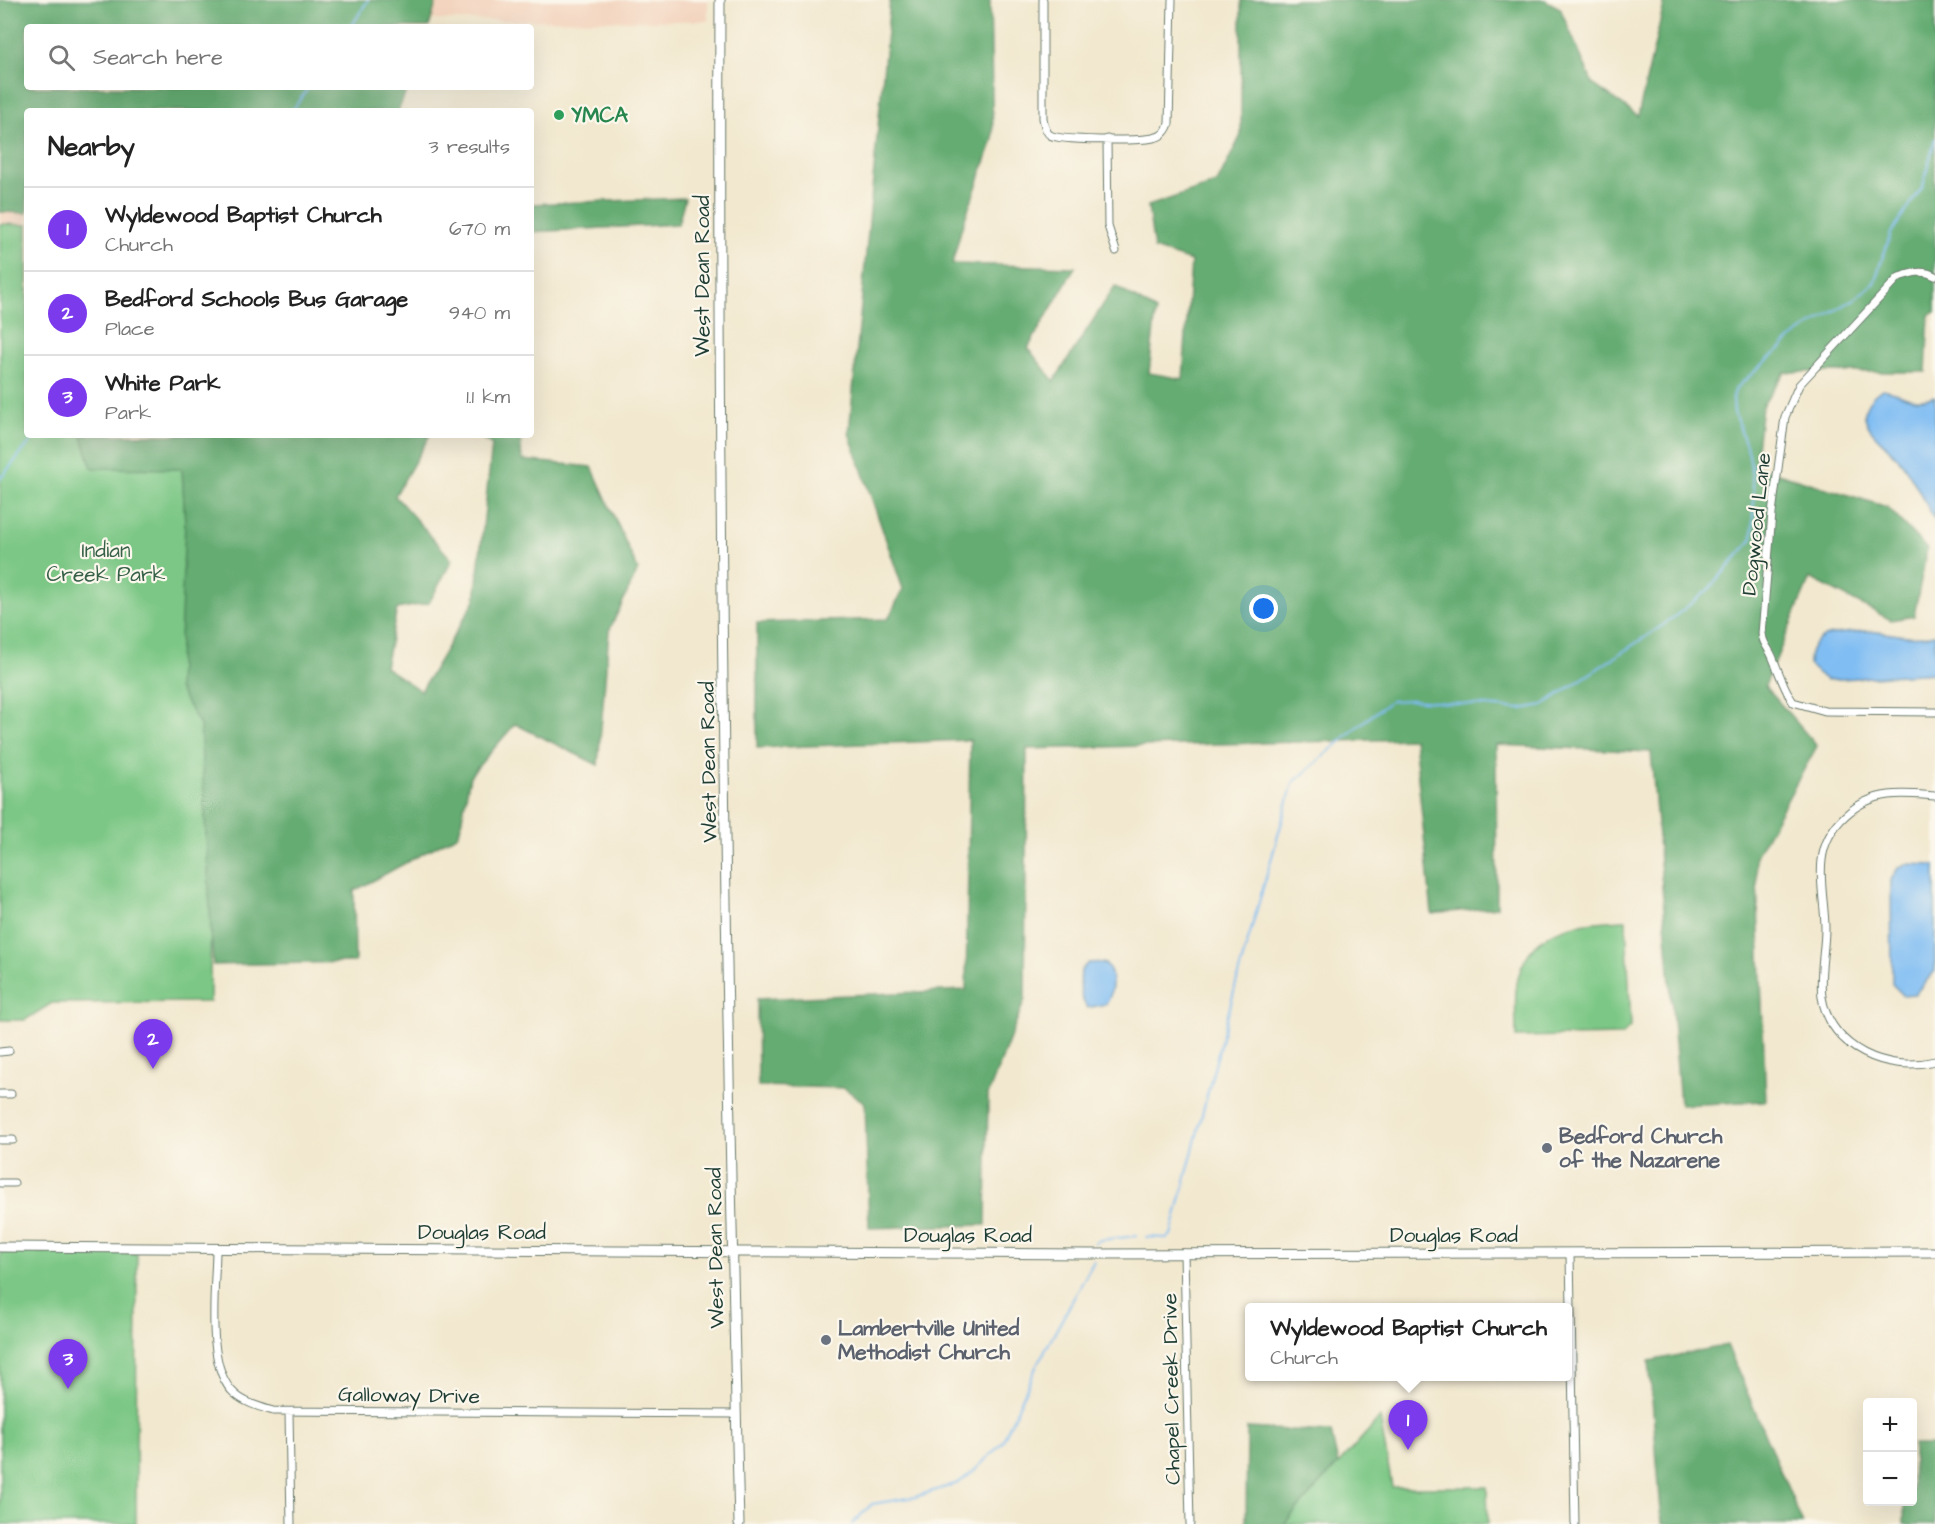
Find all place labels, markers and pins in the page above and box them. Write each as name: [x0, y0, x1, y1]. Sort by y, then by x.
place label: YMCA: [571, 101, 628, 130]
marker: YMCA: [552, 108, 566, 122]
pin: 2: [134, 1020, 172, 1069]
place label: Bedford Church of the Nazarene: [1559, 1122, 1723, 1175]
marker: Bedford Church of the Nazarene: [1540, 1141, 1554, 1155]
place label: Lambertville United Methodist Church: [838, 1314, 1020, 1367]
marker: Lambertville United Methodist Church: [819, 1333, 833, 1347]
pin: 3: [48, 1340, 88, 1389]
pin: 1: [1388, 1400, 1428, 1450]

